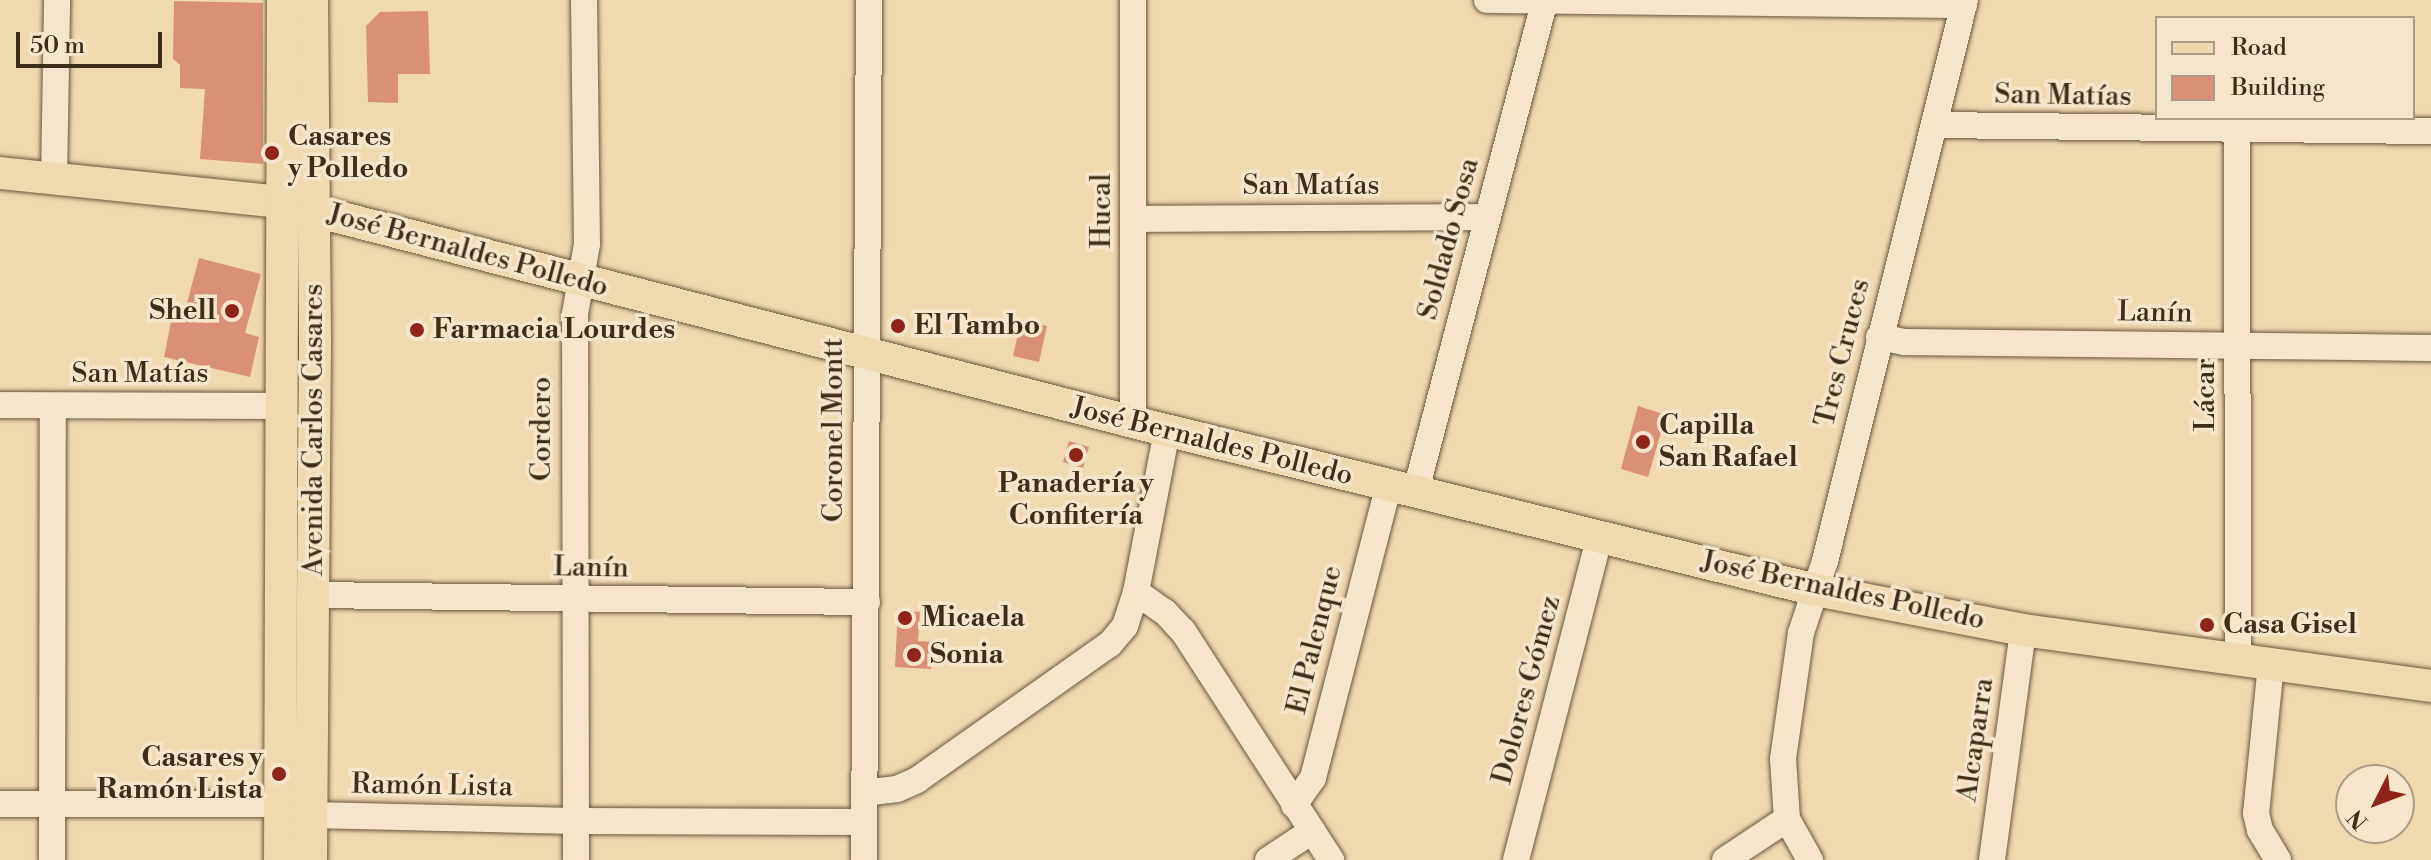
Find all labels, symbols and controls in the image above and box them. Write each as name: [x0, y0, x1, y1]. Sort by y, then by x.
scale bar: [20, 16, 166, 66]
legend: [2155, 16, 2415, 120]
text: 50 m: [30, 31, 85, 61]
text: Road: [2231, 33, 2287, 63]
text: Building: [2231, 73, 2325, 103]
street label: San Matías: [1994, 78, 2132, 114]
place label: Casares y Polledo: [288, 120, 409, 186]
marker: Casares y Polledo: [263, 144, 281, 162]
street label: Soldado Sosa: [1411, 155, 1487, 323]
street label: San Matías: [1242, 169, 1380, 203]
street label: Hucal: [1085, 174, 1119, 248]
street label: José Bernaldes Polledo: [324, 197, 612, 305]
street label: Tres Cruces: [1808, 276, 1878, 430]
street label: Avenida Carlos Casares: [297, 284, 331, 576]
place label: Shell: [149, 294, 216, 328]
street label: Lanín: [2117, 296, 2193, 330]
marker: Shell: [223, 302, 241, 320]
place label: El Tambo: [914, 309, 1040, 343]
place label: Farmacia Lourdes: [433, 313, 675, 347]
marker: El Tambo: [889, 317, 907, 335]
marker: Farmacia Lourdes: [408, 321, 426, 339]
street label: Coronel Montt: [817, 338, 851, 522]
street label: San Matías: [71, 357, 209, 391]
street label: Lácar: [2189, 358, 2223, 432]
street label: Cordero: [525, 377, 559, 481]
street label: José Bernaldes Polledo: [1068, 391, 1356, 493]
place label: Capilla San Rafael: [1659, 409, 1798, 475]
marker: Capilla San Rafael: [1634, 433, 1652, 451]
marker: Panadería y Confitería: [1067, 446, 1085, 464]
place label: Panadería y Confitería: [998, 467, 1154, 533]
street label: José Bernaldes Polledo: [1698, 545, 1988, 637]
street label: Lanín: [553, 551, 629, 585]
street label: El Palenque: [1280, 562, 1350, 718]
street label: Dolores Gómez: [1486, 592, 1568, 788]
place label: Micaela: [921, 601, 1025, 635]
place label: Casa Gisel: [2223, 608, 2357, 642]
marker: Micaela: [896, 609, 914, 627]
marker: Casa Gisel: [2198, 616, 2216, 634]
place label: Sonia: [930, 638, 1004, 672]
marker: Sonia: [905, 646, 923, 664]
street label: Alcaparra: [1951, 676, 2001, 804]
place label: Casares y Ramón Lista: [97, 741, 263, 807]
north arrow: [2335, 764, 2415, 844]
marker: Casares y Ramón Lista: [270, 765, 288, 783]
street label: Ramón Lista: [351, 768, 513, 804]
text: N: [2342, 804, 2374, 835]

